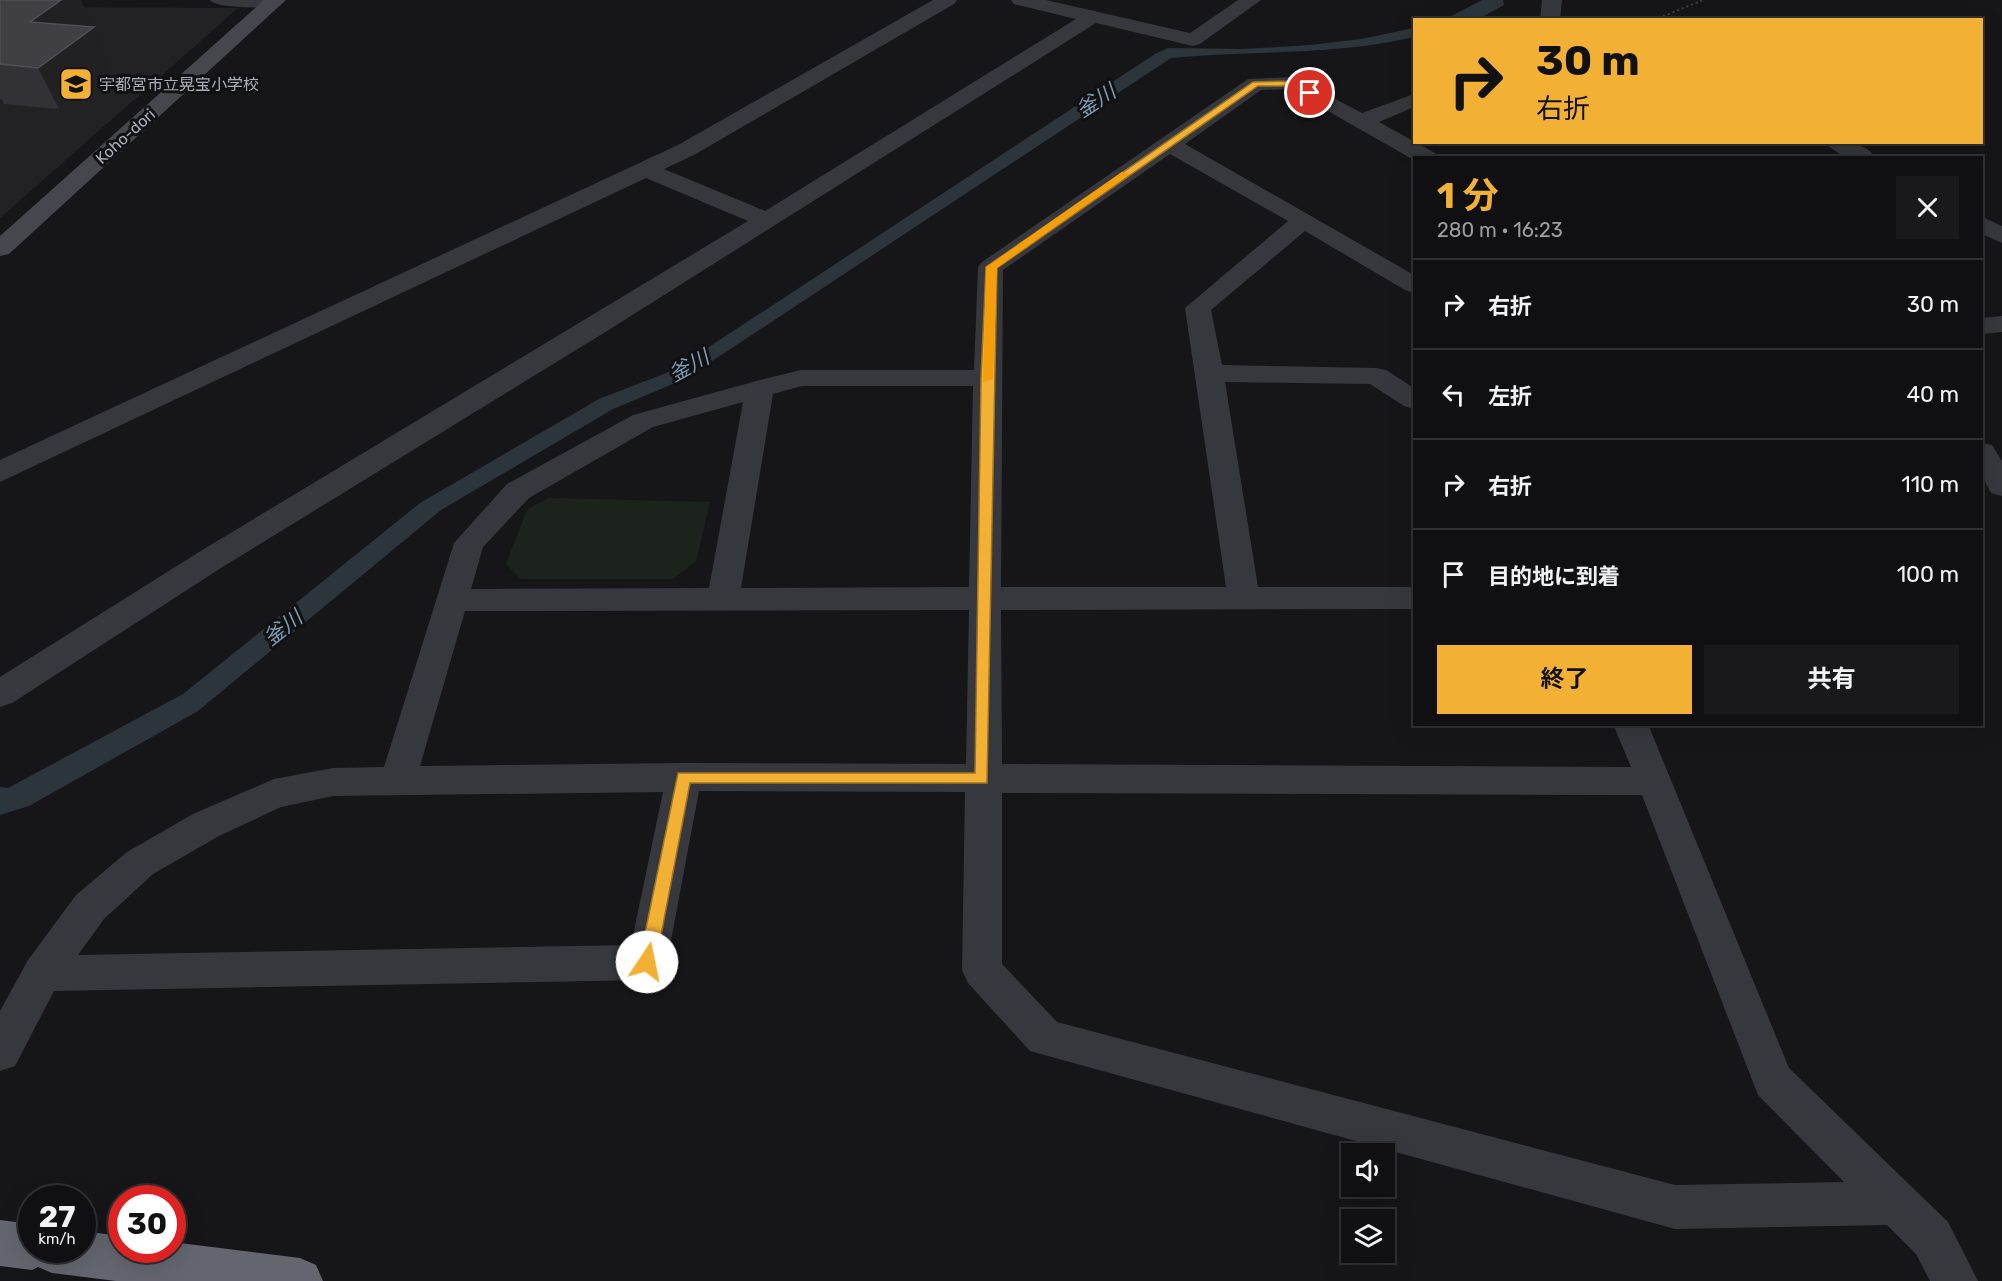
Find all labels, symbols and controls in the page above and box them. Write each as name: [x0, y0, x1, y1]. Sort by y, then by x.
text: 30 m: [1536, 36, 1640, 86]
icon: right: [1437, 42, 1515, 120]
school or university icon: 宇都宮市立晃宝小学校: [58, 66, 94, 102]
pin: [1284, 67, 1335, 118]
place label: 宇都宮市立晃宝小学校: [99, 75, 259, 94]
icon: arrive: [1293, 76, 1326, 109]
water label: 釜川: [1071, 78, 1122, 123]
text: 右折: [1536, 93, 1590, 125]
street label: Koho-dori: [92, 105, 159, 168]
text: 1 分: [1437, 174, 1499, 217]
button: close: [1896, 176, 1959, 239]
text: 280 m · 16:23: [1437, 218, 1563, 242]
icon: right: [1437, 288, 1470, 321]
text: 30 m: [1907, 291, 1959, 318]
text: 右折: [1488, 293, 1532, 320]
water label: 釜川: [664, 343, 715, 387]
icon: left: [1437, 378, 1470, 411]
text: 40 m: [1906, 381, 1959, 408]
text: 左折: [1488, 383, 1532, 410]
icon: right: [1437, 468, 1470, 501]
text: 110 m: [1901, 471, 1959, 498]
text: 右折: [1488, 473, 1532, 500]
icon: arrive: [1437, 558, 1470, 591]
text: 100 m: [1897, 561, 1959, 588]
text: 目的地に到着: [1488, 563, 1620, 590]
water label: 釜川: [258, 604, 309, 650]
button: 終了: [1437, 645, 1692, 714]
button: 共有: [1704, 645, 1959, 714]
position arrow: [615, 930, 679, 994]
map controls: [1341, 1143, 1395, 1263]
button: sound: [1341, 1143, 1395, 1197]
speed limit sign: 30: [108, 1185, 186, 1263]
text: 27: [39, 1199, 75, 1235]
button: layers: [1341, 1209, 1395, 1263]
text: km/h: [38, 1230, 76, 1248]

